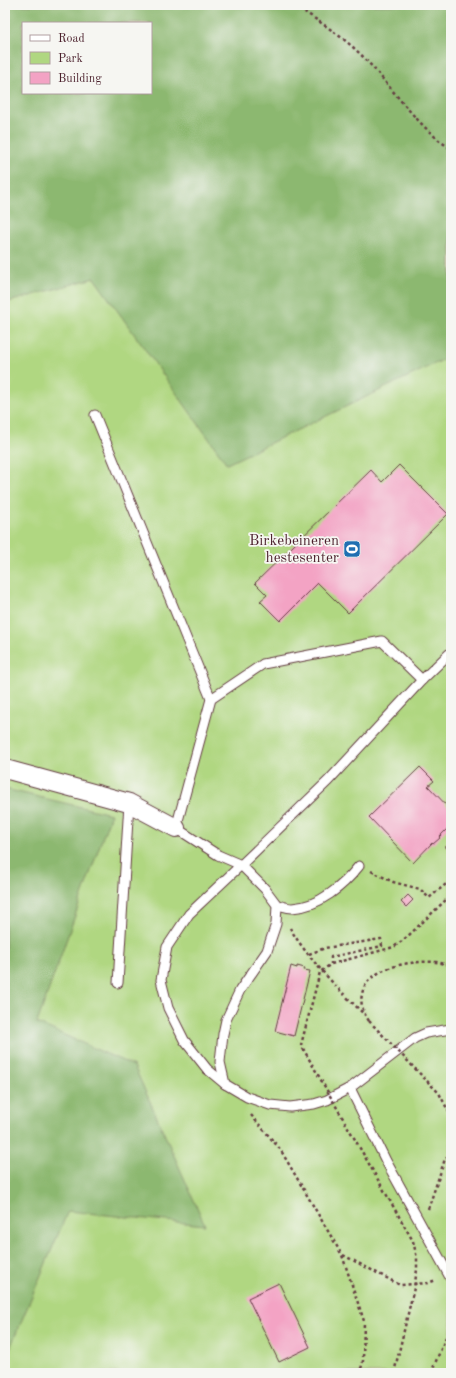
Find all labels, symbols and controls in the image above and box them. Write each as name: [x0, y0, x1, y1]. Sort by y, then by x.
legend: [22, 22, 152, 94]
text: Road: [58, 33, 85, 45]
text: Park: [58, 53, 83, 65]
text: Building: [58, 73, 102, 85]
place label: Birkebeineren hestesenter: [249, 534, 339, 566]
sports icon: Birkebeineren hestesenter: [342, 539, 362, 559]

